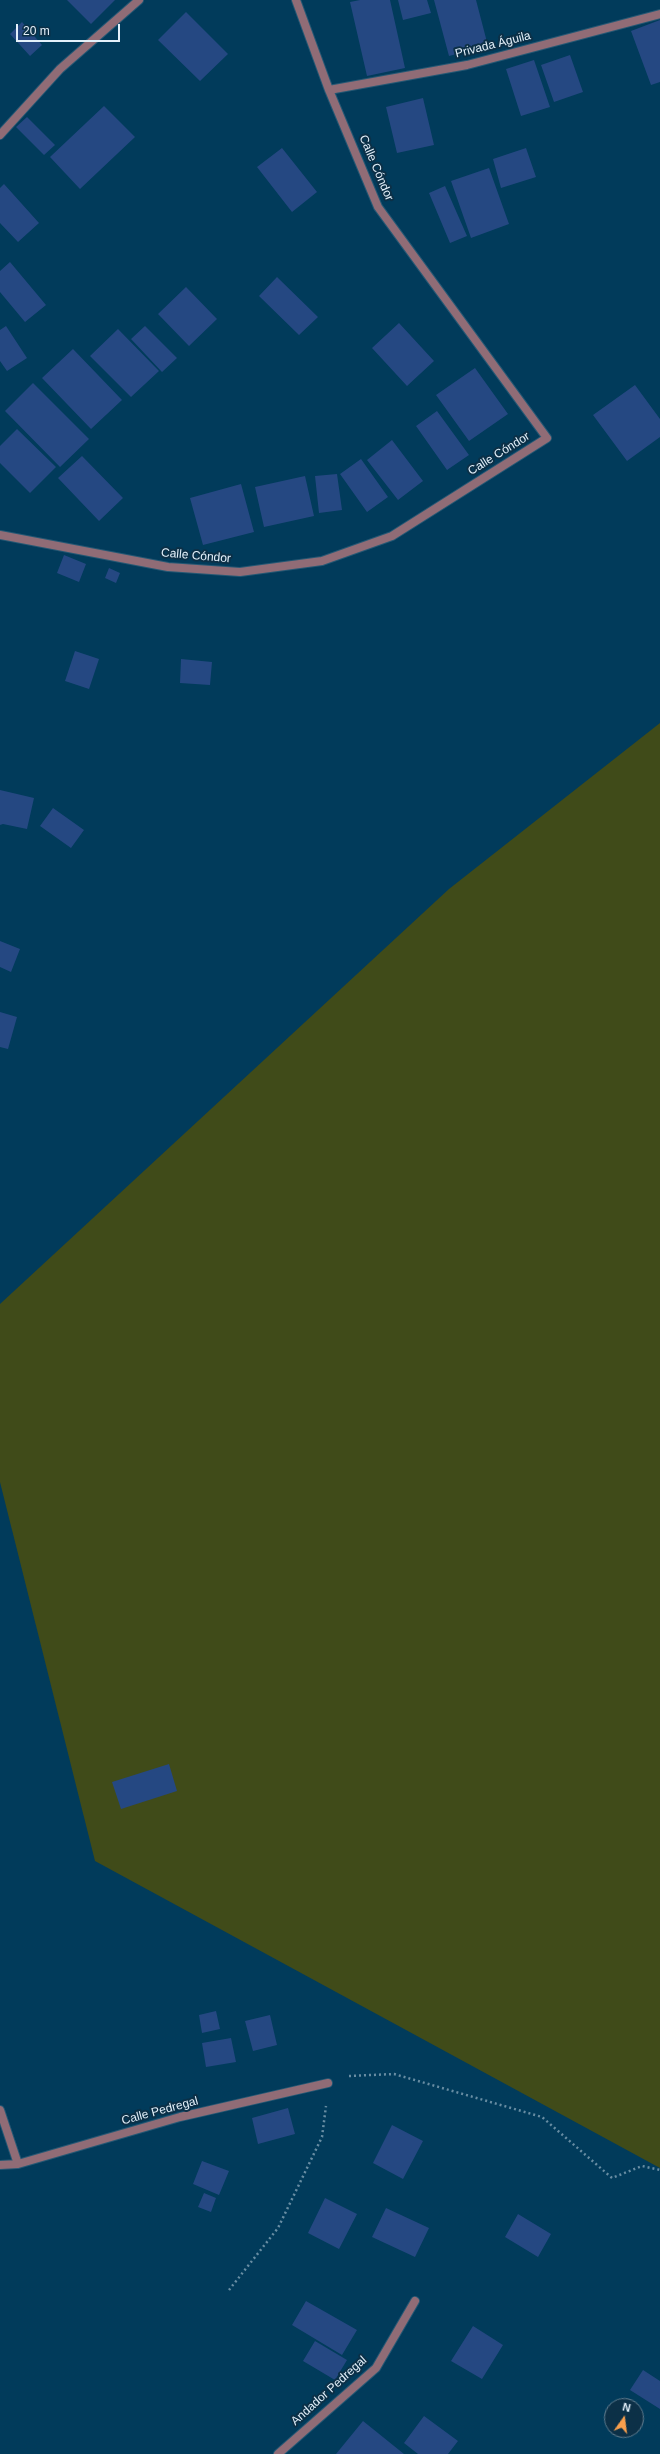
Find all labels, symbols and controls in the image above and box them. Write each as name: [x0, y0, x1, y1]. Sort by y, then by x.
scale bar: [18, 16, 122, 42]
text: 20 m: [23, 24, 50, 38]
street label: Privada Águila: [454, 29, 532, 61]
street label: Calle Cóndor: [356, 133, 396, 203]
street label: Calle Cóndor: [465, 429, 533, 479]
street label: Calle Cóndor: [160, 546, 232, 566]
street label: Calle Pedregal: [120, 2094, 200, 2128]
street label: Andador Pedregal: [288, 2353, 370, 2429]
north arrow: [604, 2398, 644, 2438]
text: N: [621, 2401, 632, 2414]

